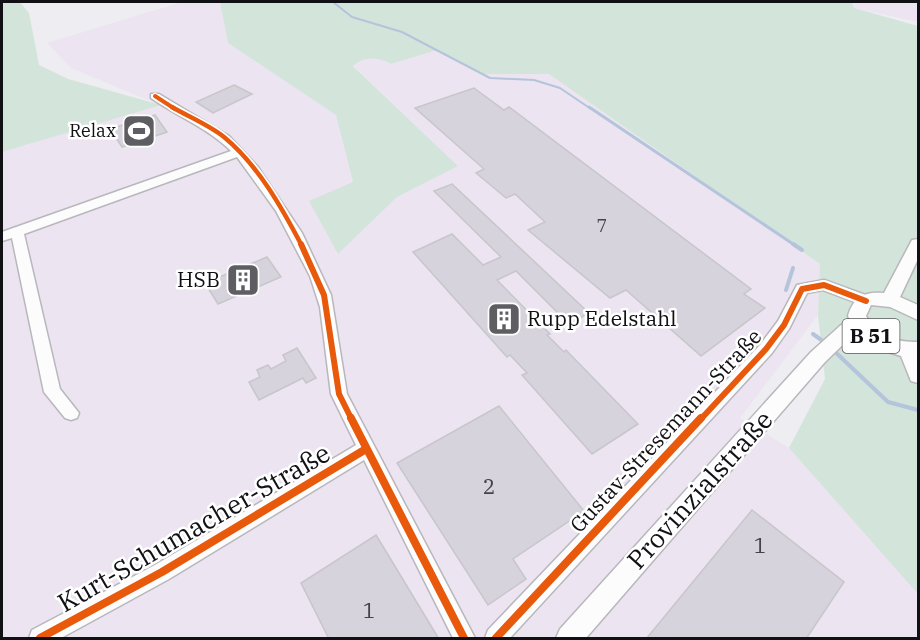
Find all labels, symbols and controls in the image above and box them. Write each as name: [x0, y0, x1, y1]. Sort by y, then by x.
sports icon: Relax: [121, 113, 157, 149]
place label: Relax: [69, 119, 116, 142]
house number: 7: [597, 214, 607, 237]
building icon: HSB: [225, 262, 261, 298]
place label: HSB: [177, 265, 220, 293]
building icon: Rupp Edelstahl: [486, 301, 522, 337]
place label: Rupp Edelstahl: [527, 304, 677, 332]
road number: B 51: [842, 319, 900, 353]
street label: Gustav-Stresemann-Straße: [563, 322, 767, 538]
street label: Provinzialstraße: [619, 403, 779, 576]
street label: Kurt-Schumacher-Straße: [51, 435, 336, 619]
house number: 2: [483, 472, 495, 500]
house number: 1: [754, 531, 766, 559]
house number: 1: [363, 596, 375, 624]

